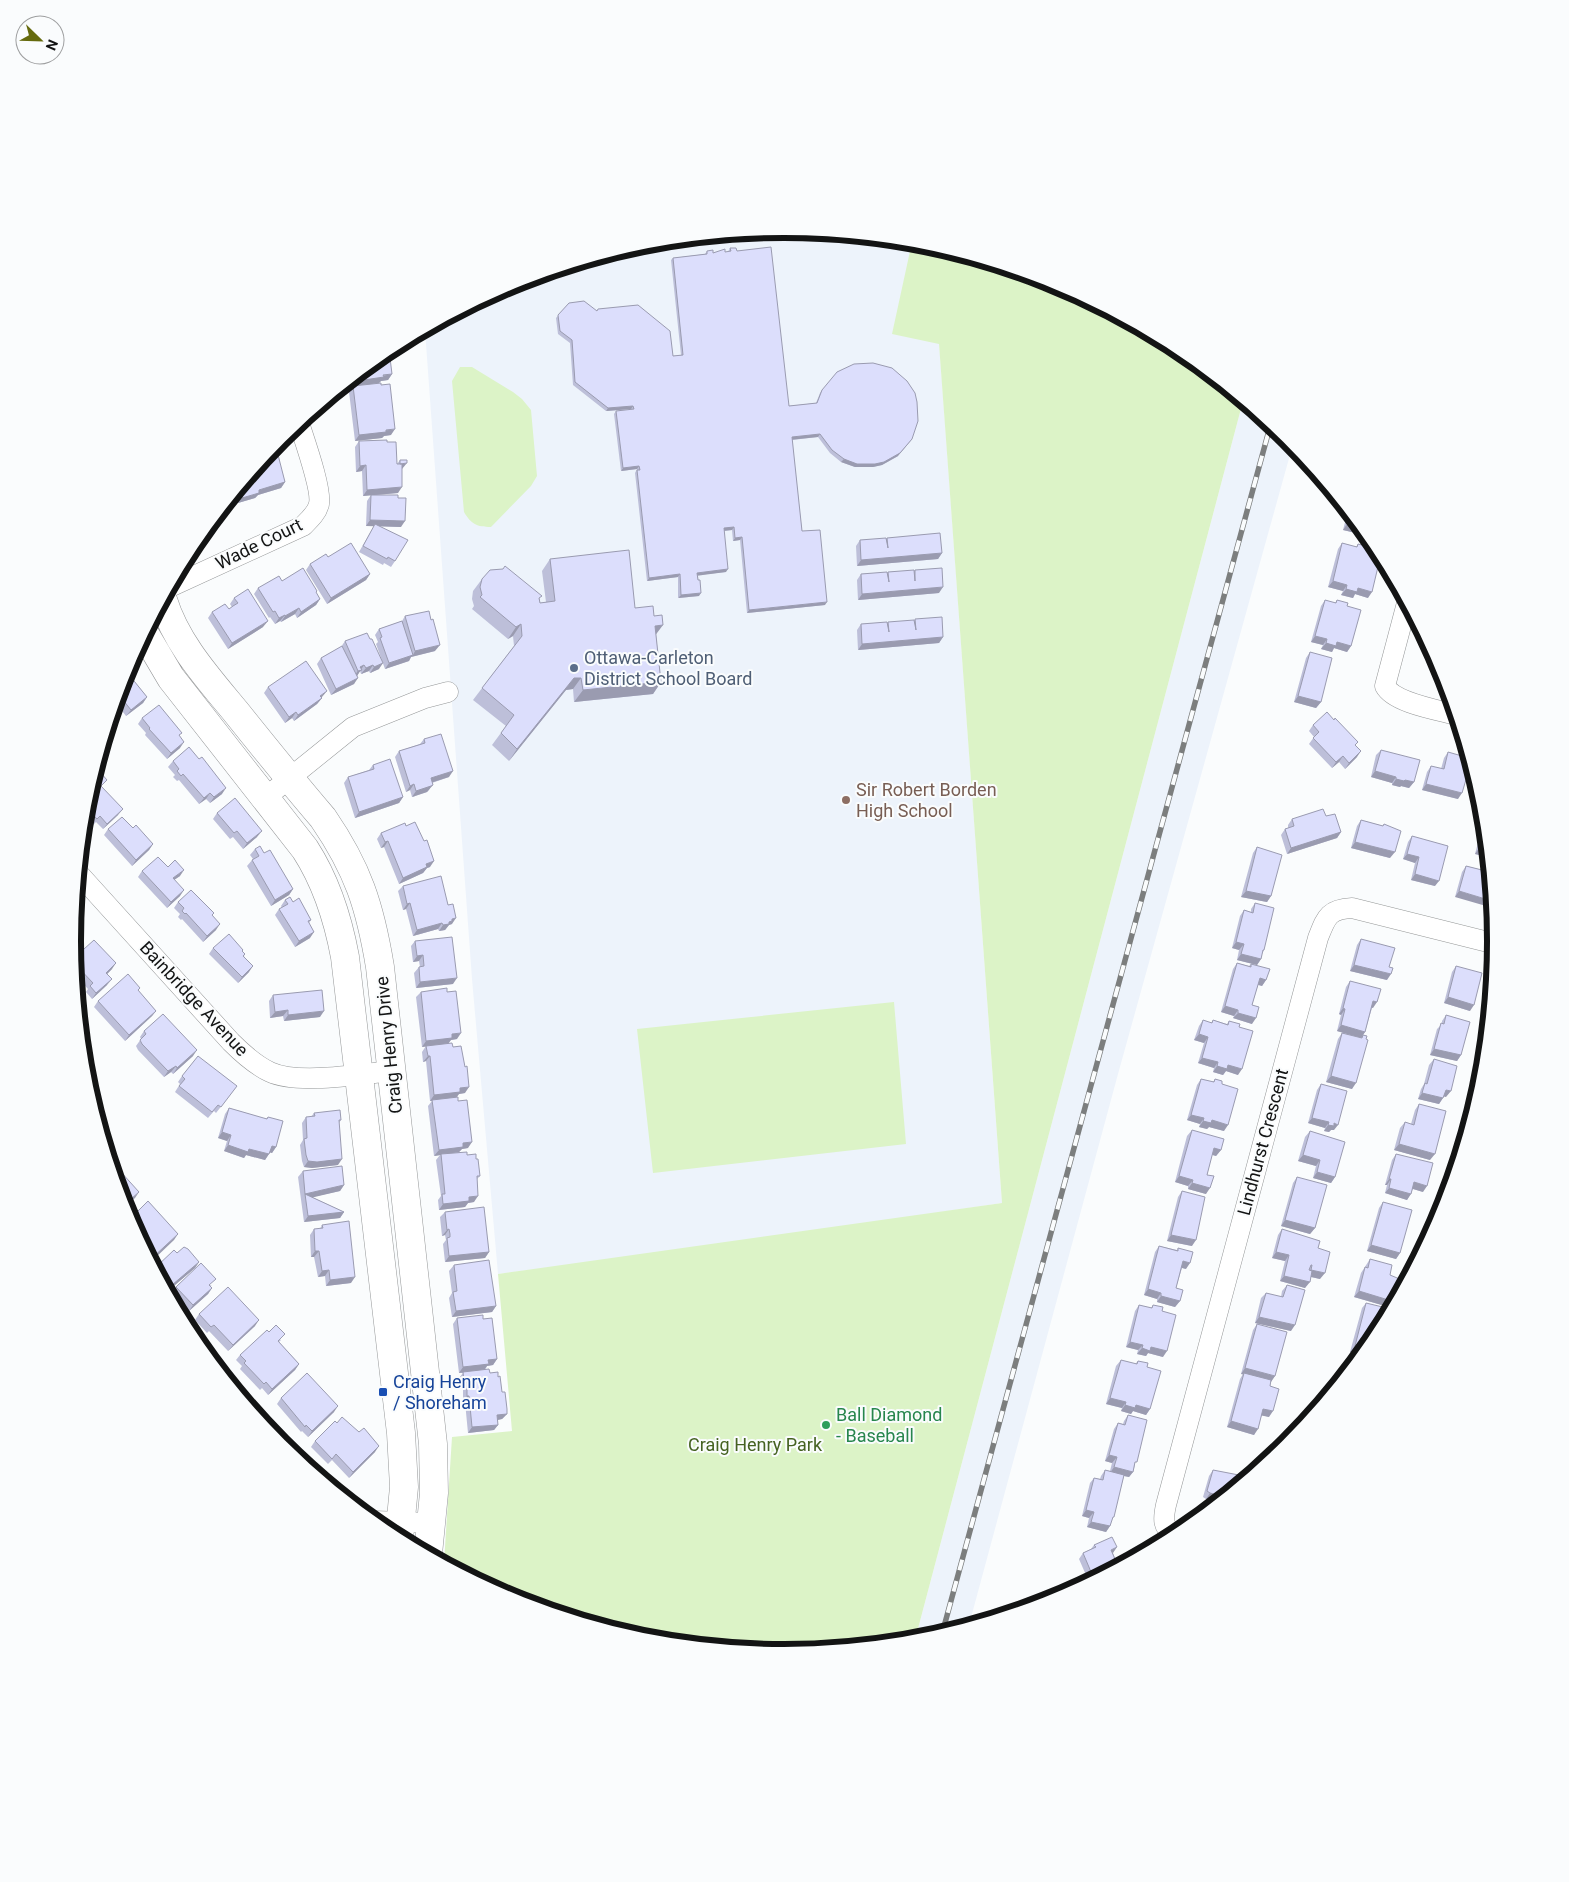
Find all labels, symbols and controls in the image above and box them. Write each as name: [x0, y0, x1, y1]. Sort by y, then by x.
north arrow: [15, 15, 65, 65]
text: N: [43, 37, 61, 53]
street label: Wade Court: [212, 513, 306, 574]
place label: Ottawa-Carleton District School Board: [584, 647, 752, 689]
marker: Ottawa-Carleton District School Board: [568, 662, 580, 674]
place label: Sir Robert Borden High School: [856, 779, 997, 821]
marker: Sir Robert Borden High School: [840, 794, 852, 806]
street label: Bainbridge Avenue: [136, 937, 253, 1060]
street label: Craig Henry Drive: [371, 975, 406, 1115]
street label: Lindhurst Crescent: [1233, 1066, 1292, 1218]
place label: Craig Henry / Shoreham: [393, 1371, 487, 1413]
marker: Craig Henry / Shoreham: [377, 1386, 389, 1398]
place label: Ball Diamond - Baseball: [836, 1404, 942, 1446]
marker: Ball Diamond - Baseball: [820, 1419, 832, 1431]
park label: Craig Henry Park: [688, 1434, 823, 1455]

